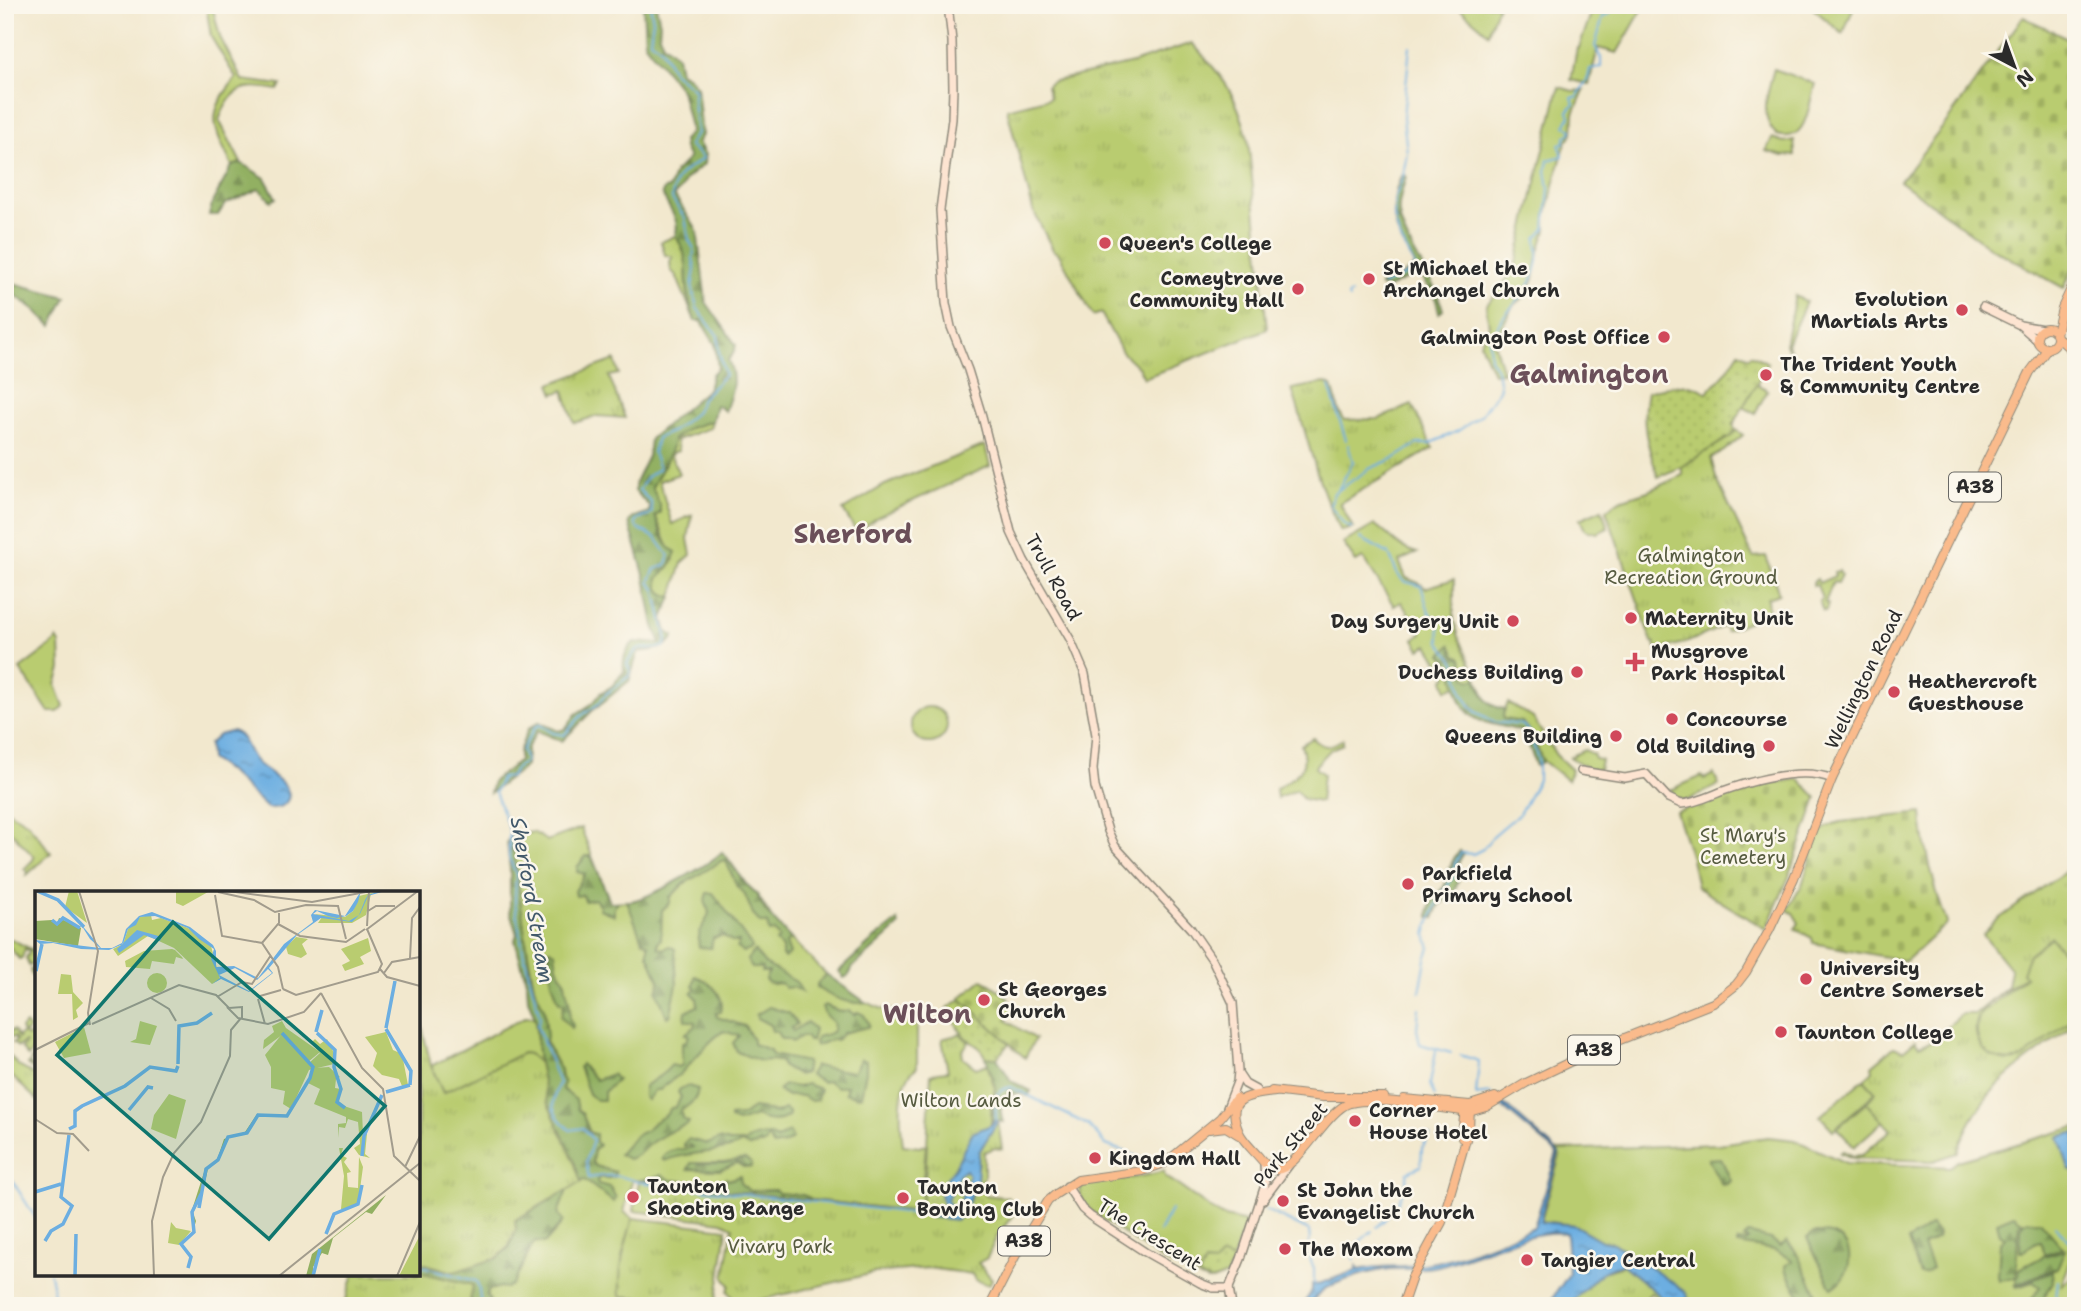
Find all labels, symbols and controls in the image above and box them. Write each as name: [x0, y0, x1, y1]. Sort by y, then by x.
north arrow: [1980, 32, 2050, 102]
text: N: [2011, 64, 2039, 93]
place label: Queen's College: [1119, 231, 1272, 256]
marker: Queen's College: [1097, 235, 1113, 251]
place label: St Michael the Archangel Church: [1383, 256, 1560, 303]
place label: Comeytrowe Community Hall: [1129, 266, 1284, 313]
marker: St Michael the Archangel Church: [1361, 271, 1377, 287]
marker: Comeytrowe Community Hall: [1290, 281, 1306, 297]
place label: Evolution Martials Arts: [1811, 287, 1948, 334]
marker: Evolution Martials Arts: [1954, 302, 1970, 318]
place label: Galmington Post Office: [1421, 325, 1650, 350]
marker: Galmington Post Office: [1656, 329, 1672, 345]
place label: The Trident Youth & Community Centre: [1780, 352, 1980, 399]
district label: Galmington: [1509, 356, 1669, 391]
marker: The Trident Youth & Community Centre: [1758, 367, 1774, 383]
road number: A38: [1949, 472, 2001, 502]
district label: Sherford: [794, 516, 912, 551]
street label: Trull Road: [1020, 530, 1088, 625]
park label: Galmington Recreation Ground: [1604, 543, 1778, 590]
street label: Wellington Road: [1819, 605, 1908, 753]
place label: Maternity Unit: [1645, 606, 1793, 631]
place label: Day Surgery Unit: [1331, 609, 1499, 634]
marker: Maternity Unit: [1623, 610, 1639, 626]
marker: Day Surgery Unit: [1505, 613, 1521, 629]
place label: Musgrove Park Hospital: [1651, 639, 1786, 686]
marker: Musgrove Park Hospital: [1625, 652, 1645, 672]
place label: Duchess Building: [1398, 660, 1563, 685]
marker: Duchess Building: [1569, 664, 1585, 680]
place label: Heathercroft Guesthouse: [1908, 669, 2037, 716]
marker: Heathercroft Guesthouse: [1886, 684, 1902, 700]
place label: Concourse: [1686, 707, 1787, 732]
marker: Concourse: [1664, 711, 1680, 727]
place label: Queens Building: [1445, 724, 1602, 749]
marker: Queens Building: [1608, 728, 1624, 744]
place label: Old Building: [1636, 734, 1755, 759]
marker: Old Building: [1761, 738, 1777, 754]
water label: Sherford Stream: [504, 815, 560, 985]
park label: St Mary's Cemetery: [1700, 823, 1786, 870]
place label: Parkfield Primary School: [1422, 861, 1573, 908]
marker: Parkfield Primary School: [1400, 876, 1416, 892]
inset map: [35, 891, 420, 1276]
place label: University Centre Somerset: [1820, 956, 1984, 1003]
marker: University Centre Somerset: [1798, 971, 1814, 987]
place label: St Georges Church: [998, 977, 1107, 1024]
marker: St Georges Church: [976, 992, 992, 1008]
district label: Wilton: [883, 996, 971, 1031]
place label: Taunton College: [1795, 1020, 1953, 1045]
marker: Taunton College: [1773, 1024, 1789, 1040]
road number: A38: [1568, 1036, 1620, 1064]
park label: Wilton Lands: [900, 1088, 1022, 1113]
street label: Park Street: [1248, 1097, 1333, 1192]
place label: Corner House Hotel: [1369, 1098, 1488, 1145]
marker: Corner House Hotel: [1347, 1113, 1363, 1129]
place label: Kingdom Hall: [1109, 1146, 1241, 1171]
marker: Kingdom Hall: [1087, 1150, 1103, 1166]
place label: Taunton Shooting Range: [647, 1174, 805, 1221]
place label: Taunton Bowling Club: [917, 1175, 1044, 1222]
place label: St John the Evangelist Church: [1297, 1178, 1475, 1225]
marker: Taunton Shooting Range: [625, 1189, 641, 1205]
marker: Taunton Bowling Club: [895, 1190, 911, 1206]
street label: The Crescent: [1093, 1193, 1206, 1276]
marker: St John the Evangelist Church: [1275, 1193, 1291, 1209]
road number: A38: [998, 1226, 1050, 1256]
park label: Vivary Park: [727, 1234, 833, 1259]
place label: The Moxom: [1299, 1237, 1413, 1262]
marker: The Moxom: [1277, 1241, 1293, 1257]
place label: Tangier Central: [1541, 1248, 1696, 1273]
marker: Tangier Central: [1519, 1252, 1535, 1268]

